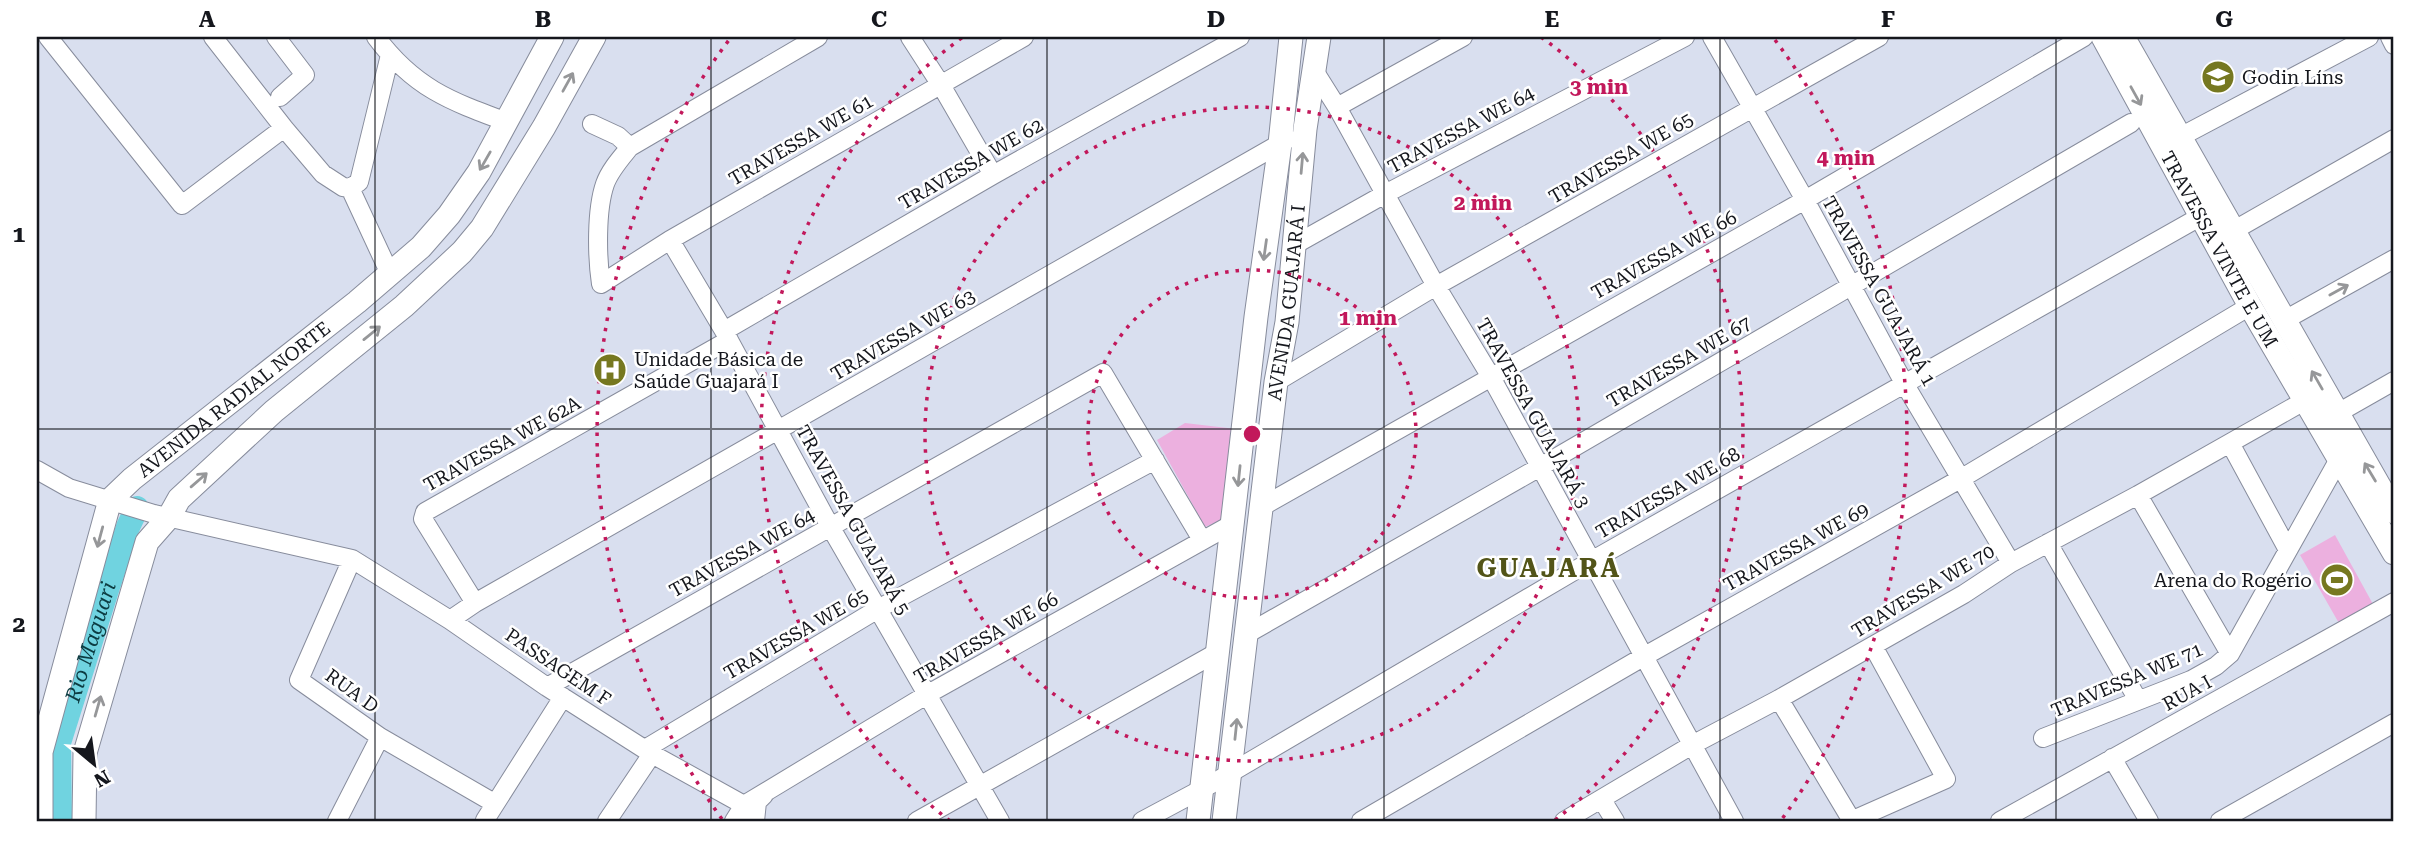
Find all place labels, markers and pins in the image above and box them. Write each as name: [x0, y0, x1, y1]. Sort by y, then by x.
school or university icon: Godin Líns: [2199, 58, 2237, 96]
place label: Godin Líns: [2242, 66, 2343, 89]
place label: Unidade Básica de Saúde Guajará I: [634, 348, 803, 393]
hospital icon: Unidade Básica de Saúde Guajará I: [591, 351, 629, 389]
centre of rings: [1240, 422, 1264, 446]
sports icon: Arena do Rogério: [2318, 561, 2356, 599]
place label: Arena do Rogério: [2154, 569, 2312, 592]

